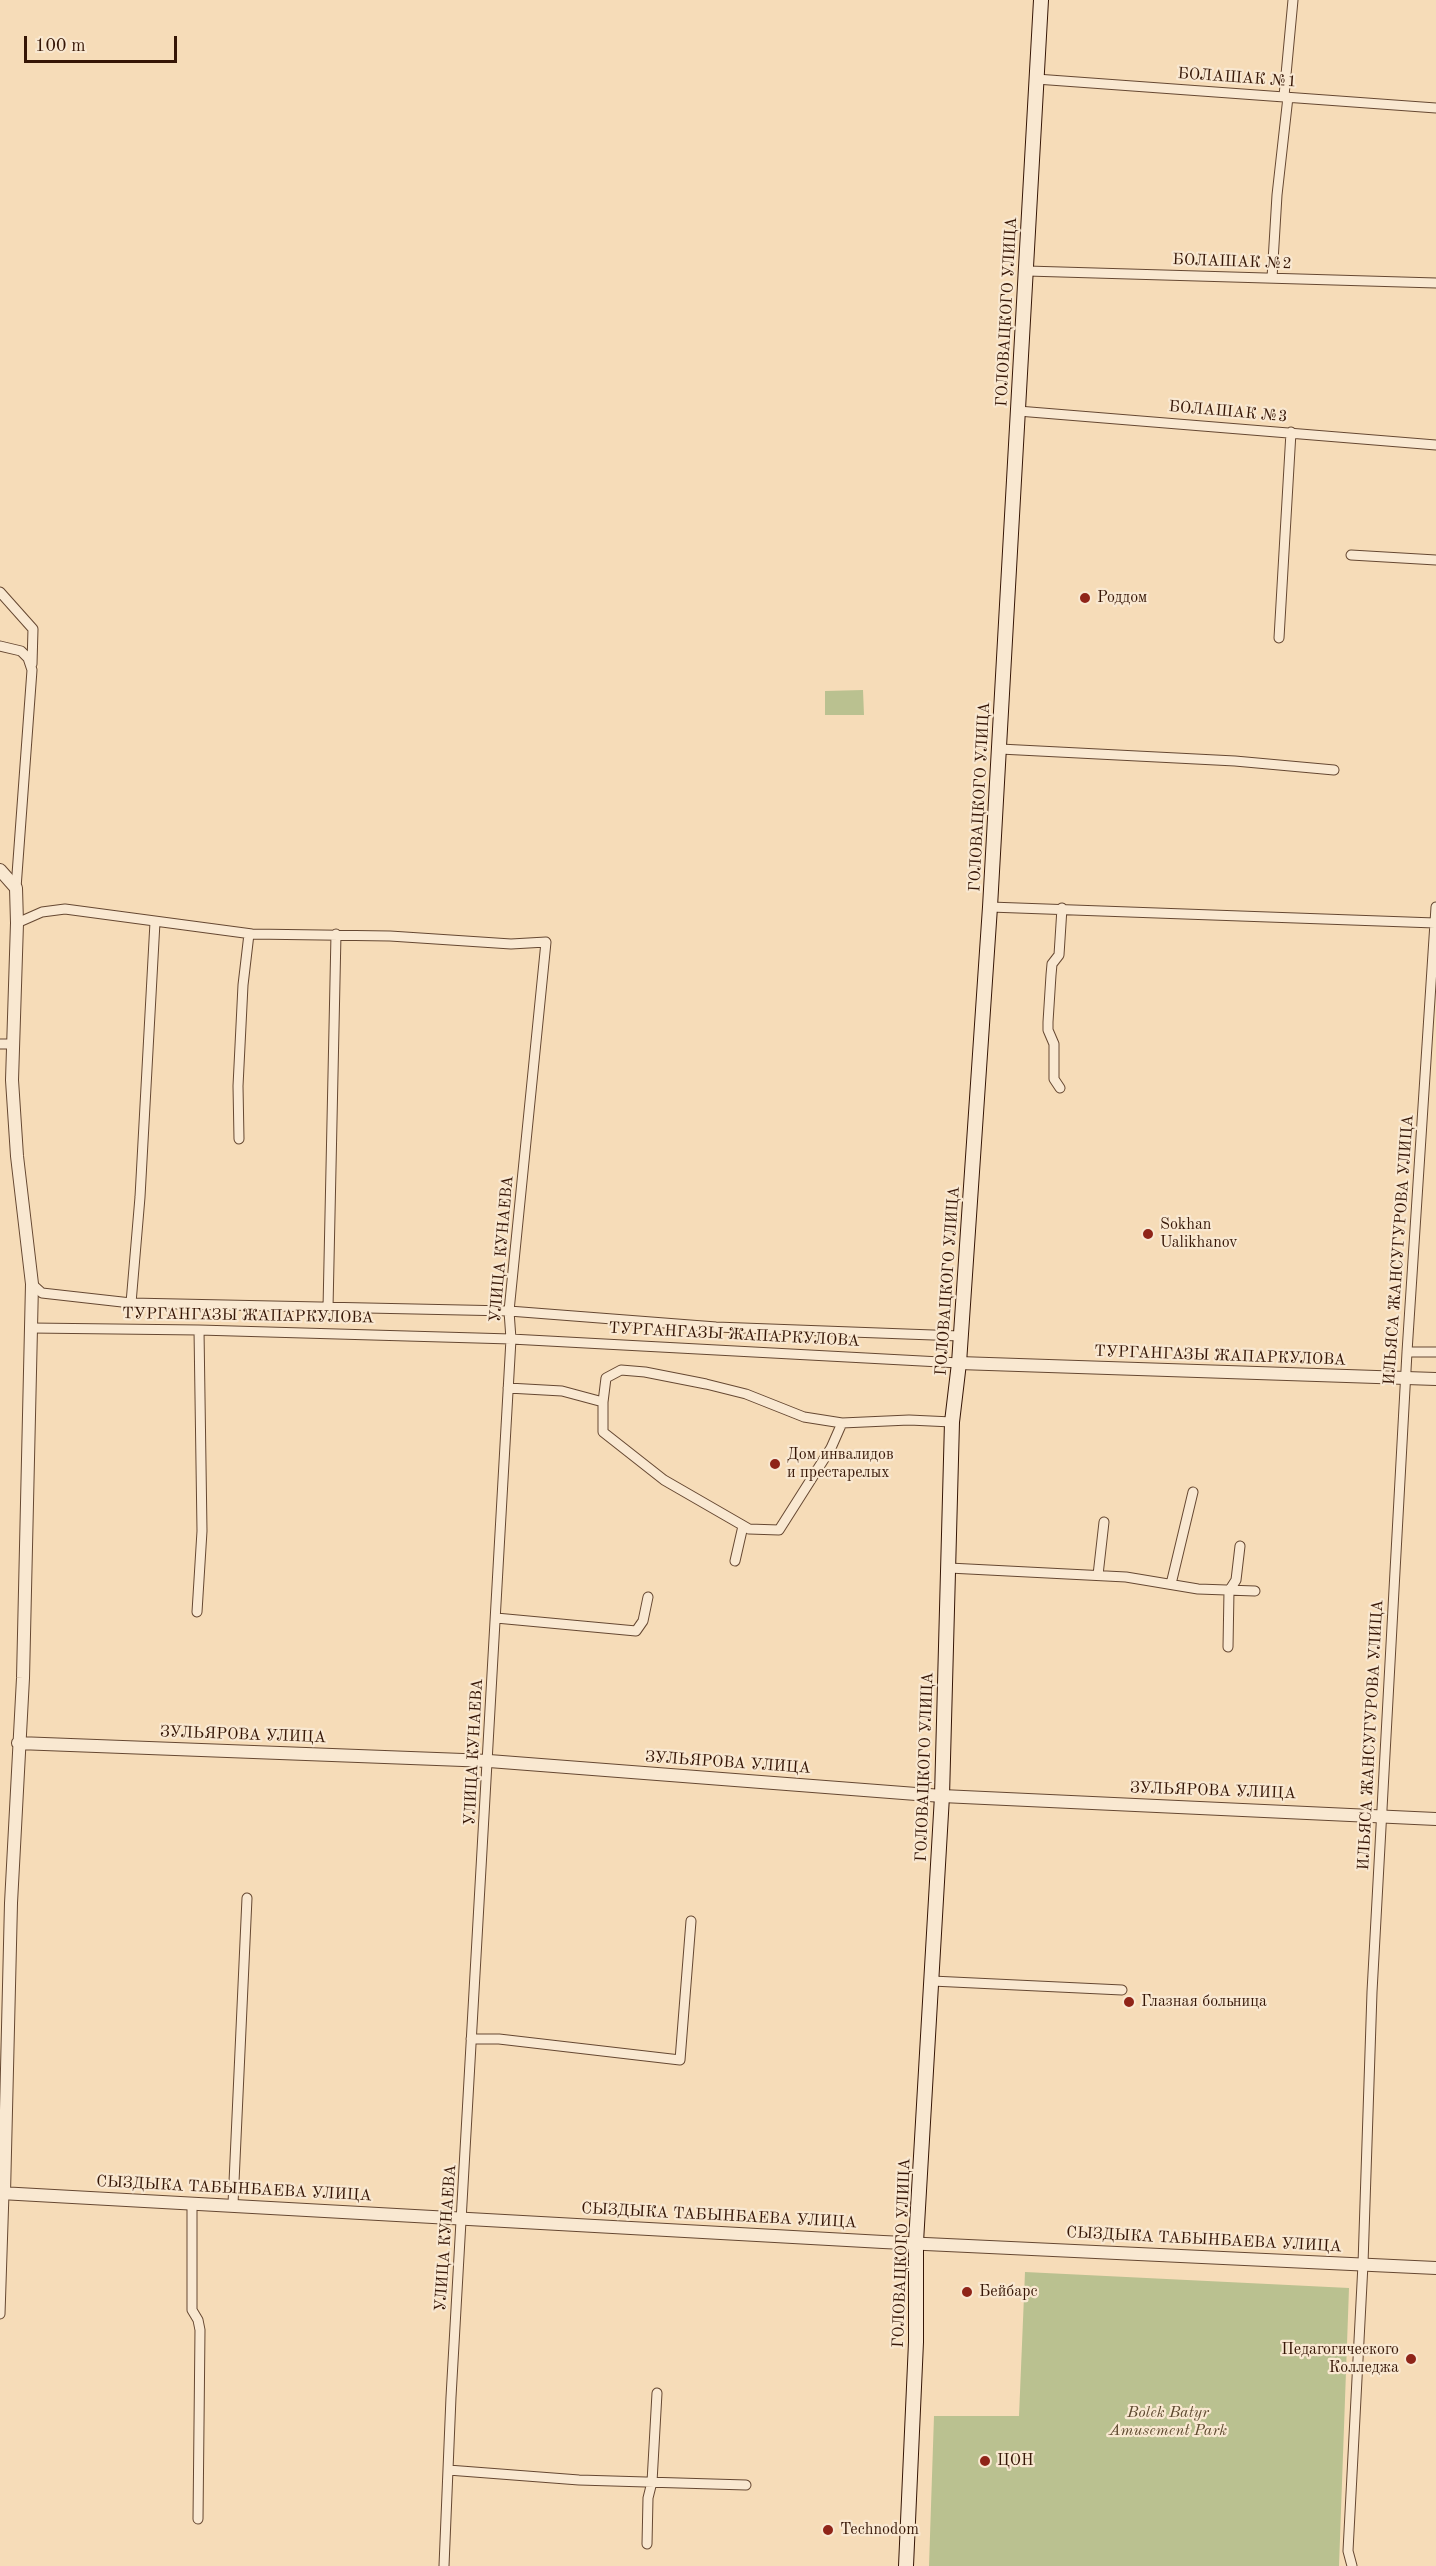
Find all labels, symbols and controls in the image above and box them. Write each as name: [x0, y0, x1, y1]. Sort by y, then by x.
scale bar: [27, 24, 180, 62]
text: 100 m: [35, 37, 86, 55]
street label: БОЛАШАК №1: [1177, 64, 1297, 92]
street label: ГОЛОВАЦКОГО УЛИЦА: [992, 217, 1022, 407]
street label: БОЛАШАК №2: [1172, 250, 1292, 274]
street label: БОЛАШАК №3: [1168, 397, 1288, 427]
place label: Роддом: [1097, 588, 1147, 608]
marker: Роддом: [1078, 591, 1092, 605]
street label: ГОЛОВАЦКОГО УЛИЦА: [965, 702, 995, 892]
street label: ИЛЬЯСА ЖАНСУГУРОВА УЛИЦА: [1380, 1114, 1418, 1386]
street label: УЛИЦА КУНАЕВА: [486, 1175, 518, 1323]
street label: ГОЛОВАЦКОГО УЛИЦА: [932, 1186, 964, 1376]
place label: Sokhan Ualikhanov: [1160, 1215, 1238, 1253]
marker: Sokhan Ualikhanov: [1141, 1227, 1155, 1241]
street label: ТУРГАНГАЗЫ ЖАПАРКУЛОВА: [122, 1304, 374, 1328]
street label: ТУРГАНГАЗЫ ЖАПАРКУЛОВА: [608, 1319, 860, 1351]
street label: ТУРГАНГАЗЫ ЖАПАРКУЛОВА: [1094, 1342, 1346, 1370]
place label: Дом инвалидов и престарелых: [787, 1445, 894, 1483]
marker: Дом инвалидов и престарелых: [768, 1457, 782, 1471]
street label: ИЛЬЯСА ЖАНСУГУРОВА УЛИЦА: [1354, 1599, 1388, 1871]
street label: ГОЛОВАЦКОГО УЛИЦА: [912, 1672, 938, 1862]
street label: УЛИЦА КУНАЕВА: [461, 1678, 487, 1826]
street label: ЗУЛЬЯРОВА УЛИЦА: [160, 1723, 326, 1747]
street label: ЗУЛЬЯРОВА УЛИЦА: [644, 1748, 812, 1778]
street label: ЗУЛЬЯРОВА УЛИЦА: [1130, 1779, 1296, 1803]
place label: Глазная больница: [1141, 1992, 1267, 2012]
marker: Глазная больница: [1122, 1995, 1136, 2009]
street label: ГОЛОВАЦКОГО УЛИЦА: [889, 2158, 915, 2348]
street label: УЛИЦА КУНАЕВА: [431, 2164, 461, 2312]
street label: СЫЗДЫКА ТАБЫНБАЕВА УЛИЦА: [96, 2172, 372, 2206]
street label: СЫЗДЫКА ТАБЫНБАЕВА УЛИЦА: [581, 2199, 857, 2233]
street label: СЫЗДЫКА ТАБЫНБАЕВА УЛИЦА: [1066, 2223, 1342, 2257]
place label: Бейбарс: [979, 2282, 1037, 2302]
marker: Бейбарс: [960, 2285, 974, 2299]
place label: Педагогического Колледжа: [1281, 2340, 1399, 2378]
marker: Педагогического Колледжа: [1404, 2352, 1418, 2366]
park label: Bolek Batyr Amusement Park: [1109, 2403, 1227, 2441]
place label: ЦОН: [997, 2451, 1034, 2471]
marker: ЦОН: [978, 2454, 992, 2468]
place label: Technodom: [840, 2520, 919, 2540]
marker: Technodom: [821, 2523, 835, 2537]

